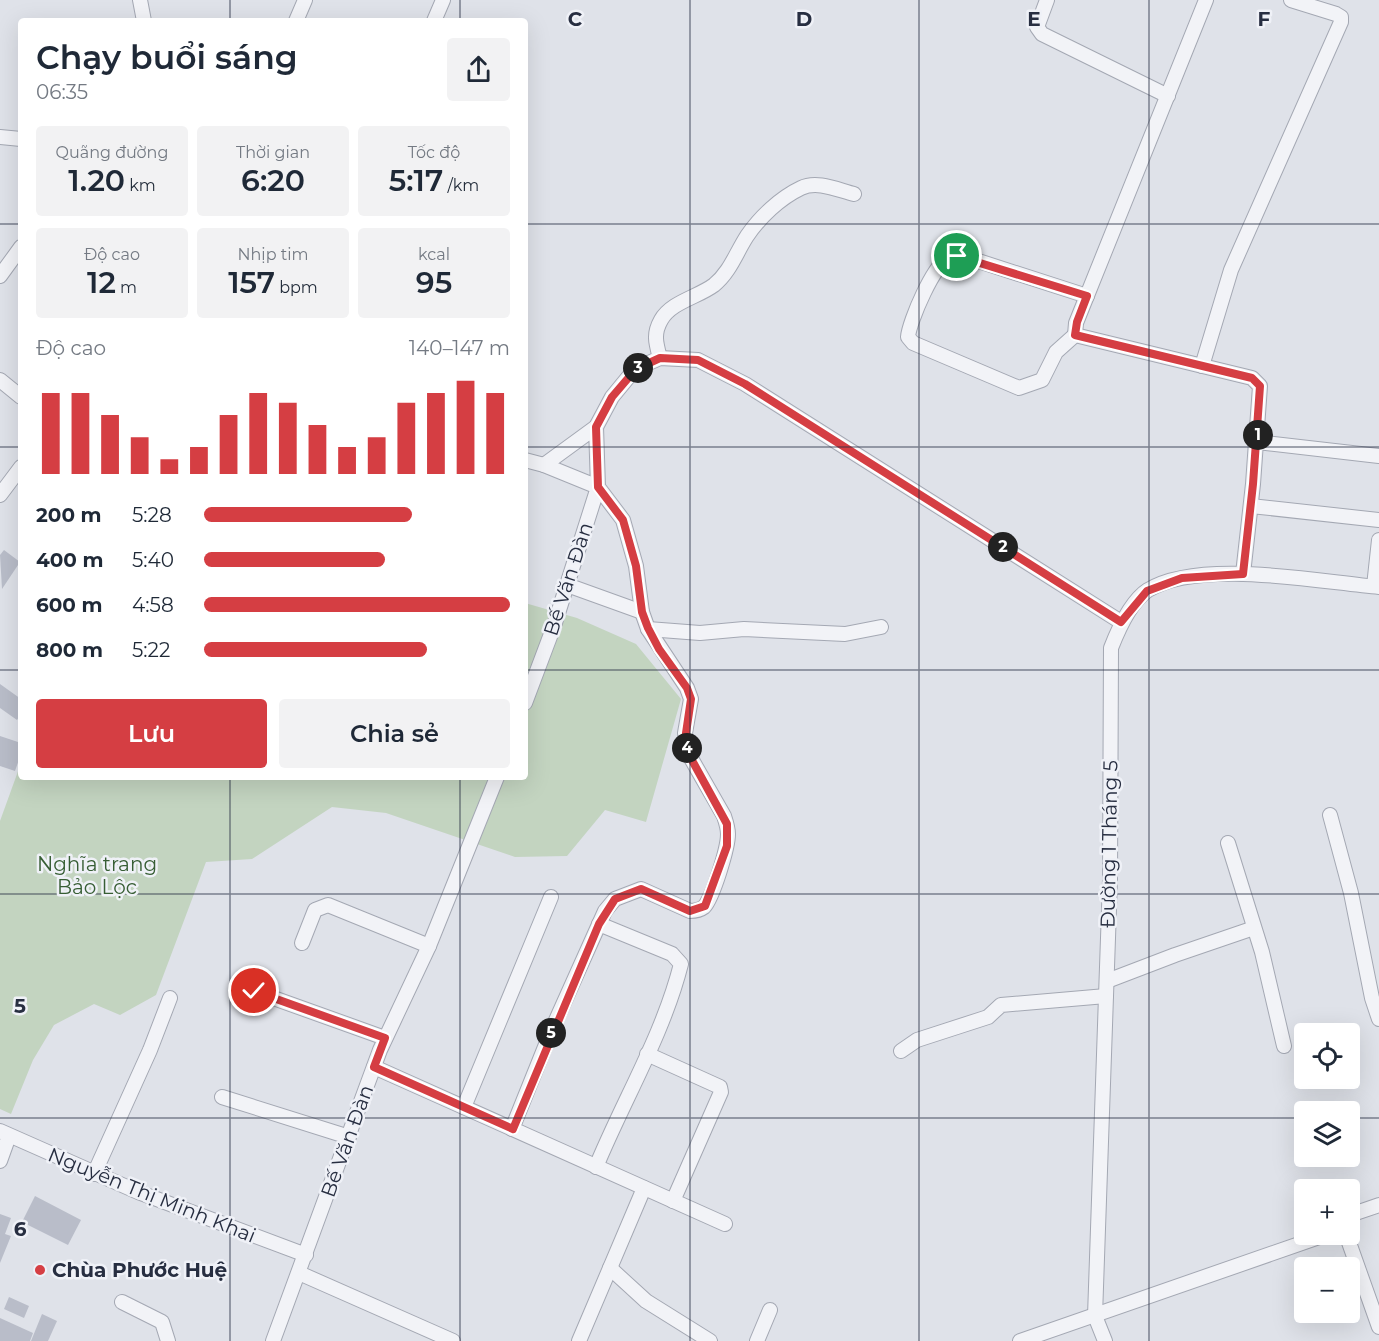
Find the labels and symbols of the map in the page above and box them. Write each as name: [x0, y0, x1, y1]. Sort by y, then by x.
text: C: [568, 7, 583, 31]
text: D: [796, 7, 812, 31]
text: E: [1027, 7, 1041, 31]
text: F: [1258, 7, 1271, 31]
pin: [931, 230, 982, 281]
pin: 3: [623, 353, 653, 383]
pin: 1: [1243, 420, 1273, 450]
street label: Bế Văn Đàn: [538, 519, 598, 639]
pin: 2: [988, 532, 1018, 562]
pin: 4: [672, 733, 702, 763]
street label: Đường 1 Tháng 5: [1096, 760, 1122, 928]
park label: Nghĩa trang Bảo Lộc: [37, 852, 157, 899]
pin: [228, 965, 279, 1016]
text: 5: [14, 994, 26, 1018]
pin: 5: [536, 1018, 566, 1048]
street label: Bế Văn Đàn: [316, 1082, 378, 1200]
street label: Nguyễn Thị Minh Khai: [45, 1142, 259, 1248]
text: 6: [14, 1217, 27, 1241]
place label: Chùa Phước Huệ: [52, 1258, 227, 1282]
marker: Chùa Phước Huệ: [33, 1263, 47, 1277]

